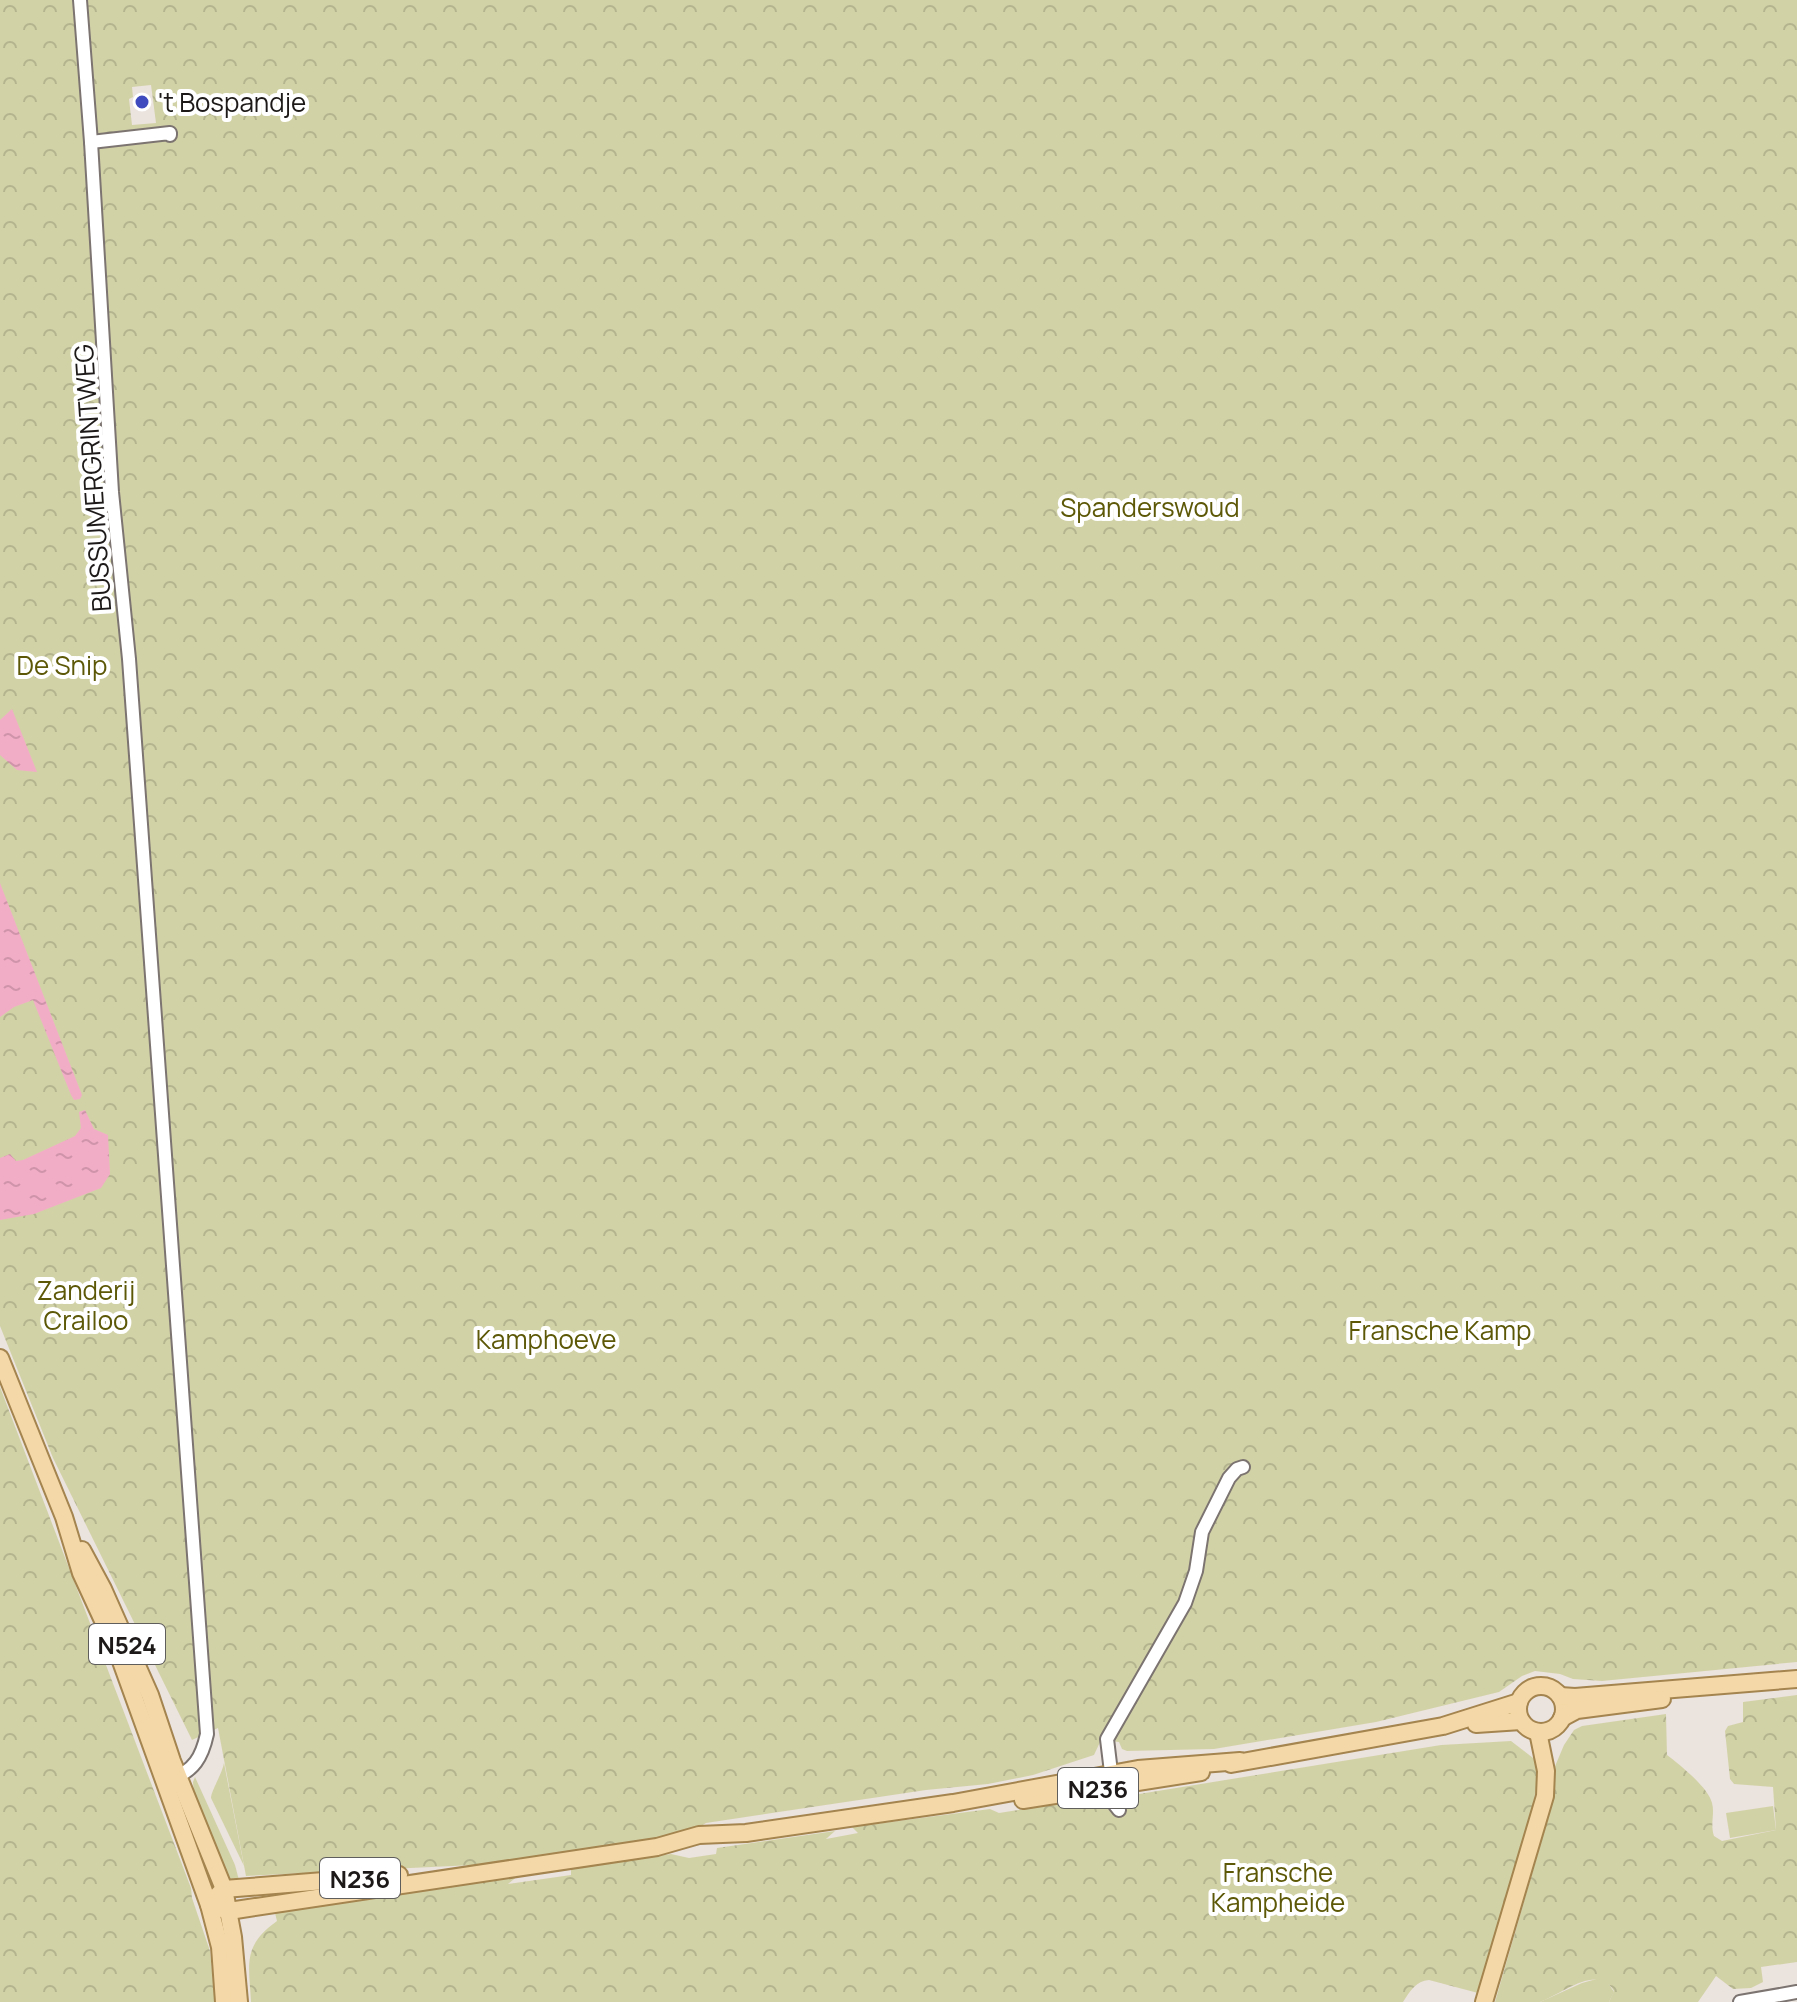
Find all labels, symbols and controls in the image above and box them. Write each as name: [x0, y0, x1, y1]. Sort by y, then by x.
place label: 't Bospandje: [158, 84, 306, 120]
marker: 't Bospandje: [133, 93, 151, 111]
street label: BUSSUMERGRINTWEG: [65, 343, 119, 613]
park label: Spanderswoud: [1060, 489, 1240, 525]
park label: De Snip: [17, 647, 107, 683]
park label: Zanderij Crailoo: [37, 1272, 135, 1338]
park label: Fransche Kamp: [1348, 1312, 1532, 1348]
park label: Kamphoeve: [476, 1321, 616, 1357]
road number: N524: [89, 1624, 165, 1664]
road number: N236: [1058, 1768, 1138, 1808]
park label: Fransche Kampheide: [1211, 1854, 1345, 1920]
road number: N236: [320, 1858, 400, 1898]

